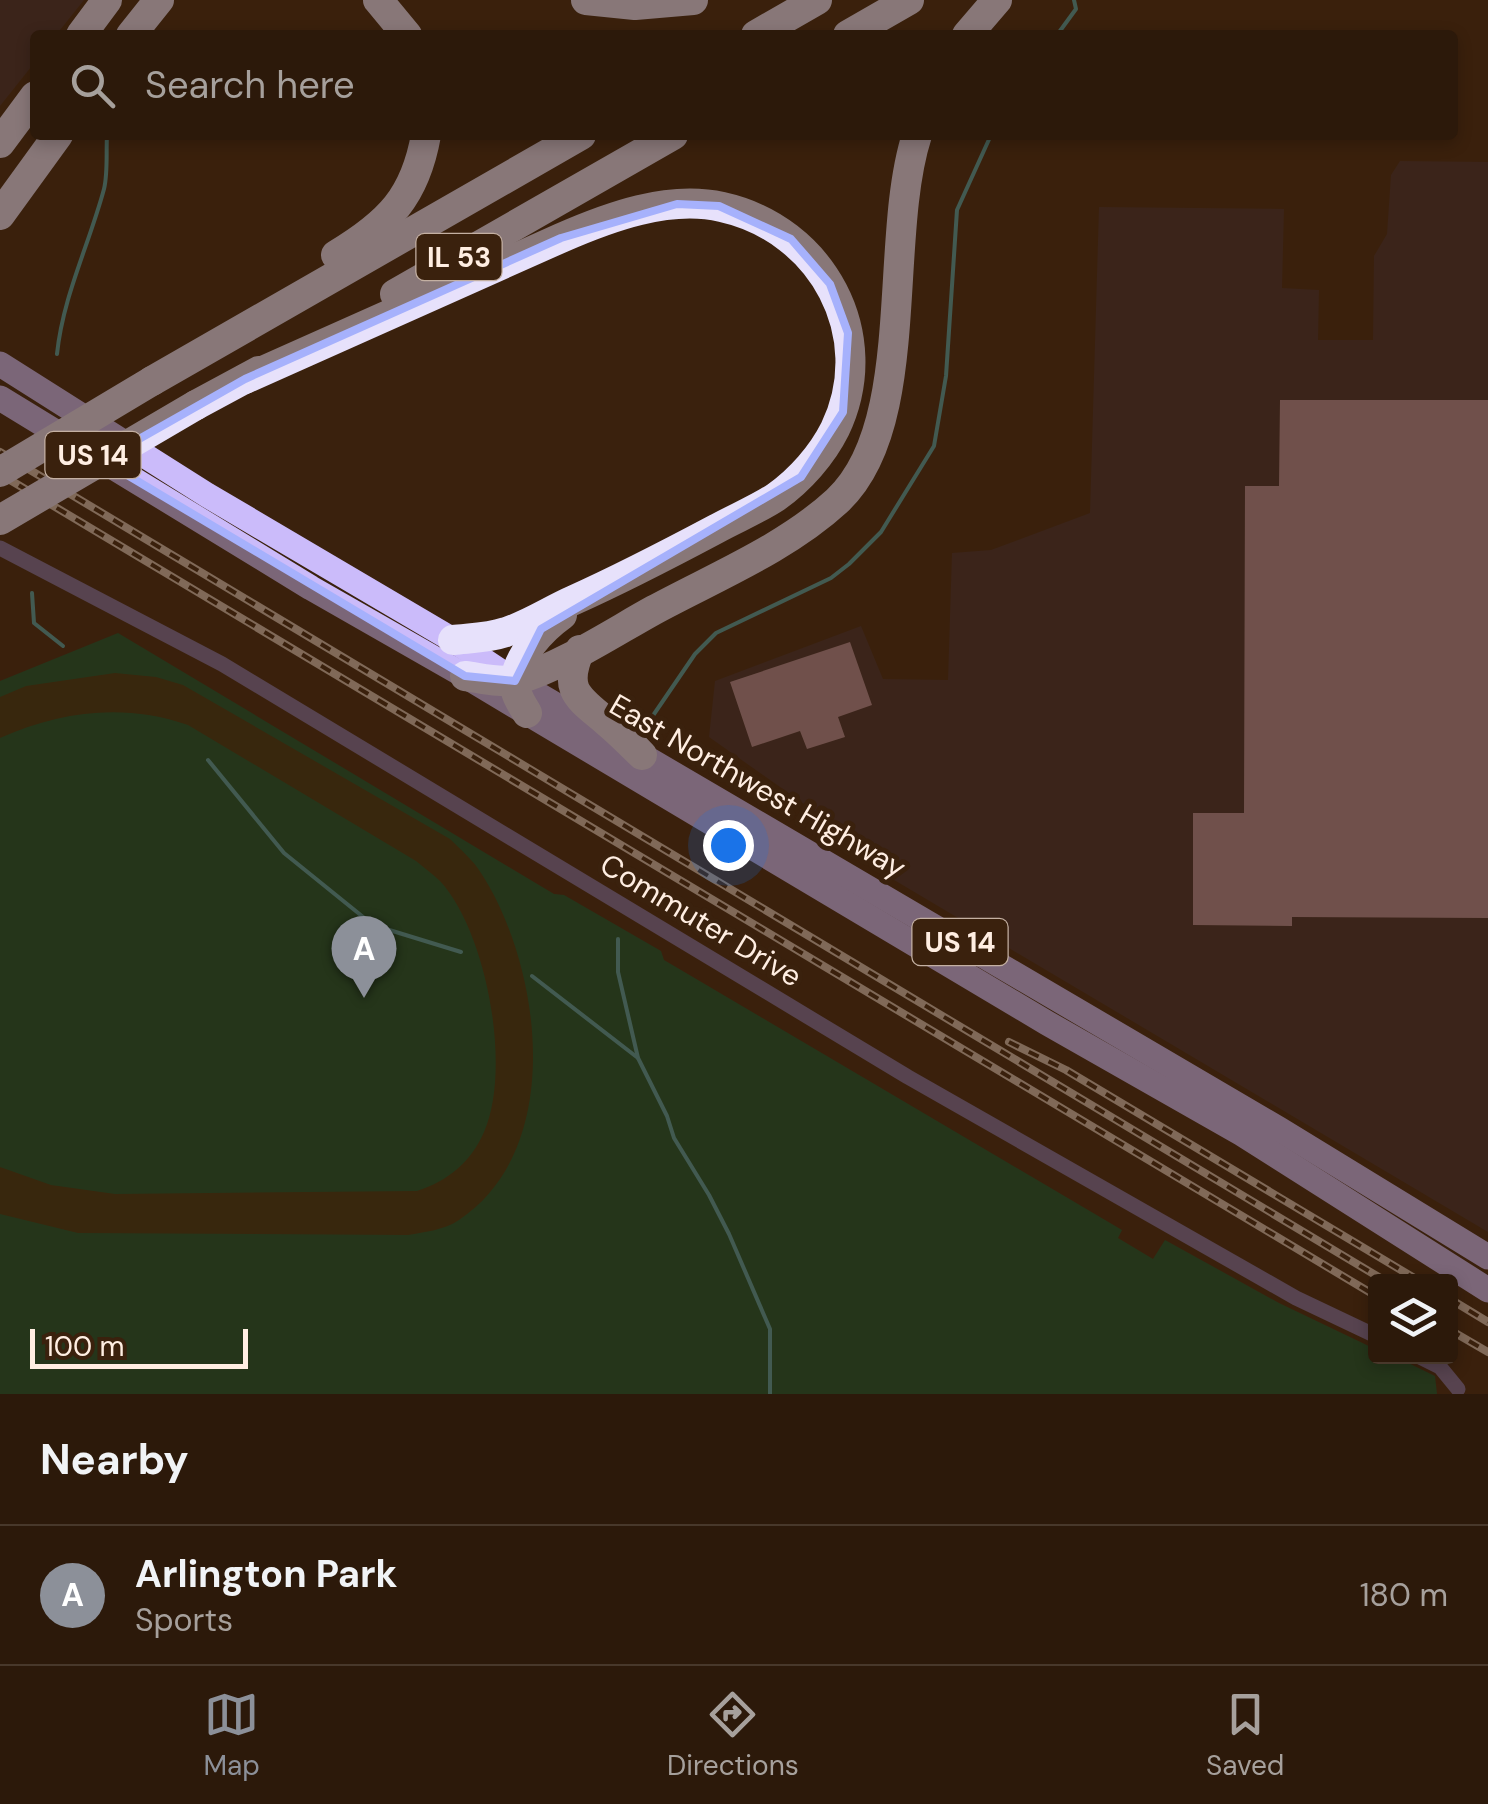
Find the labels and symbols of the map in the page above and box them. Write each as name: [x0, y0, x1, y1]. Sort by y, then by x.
road number: IL 53: [416, 234, 502, 280]
road number: US 14: [46, 432, 140, 478]
street label: East Northwest Highway: [603, 685, 914, 887]
your location: [703, 820, 754, 871]
street label: Commuter Drive: [593, 844, 809, 996]
pin: A: [332, 916, 396, 998]
road number: US 14: [912, 919, 1008, 965]
scale bar: [30, 1324, 248, 1368]

